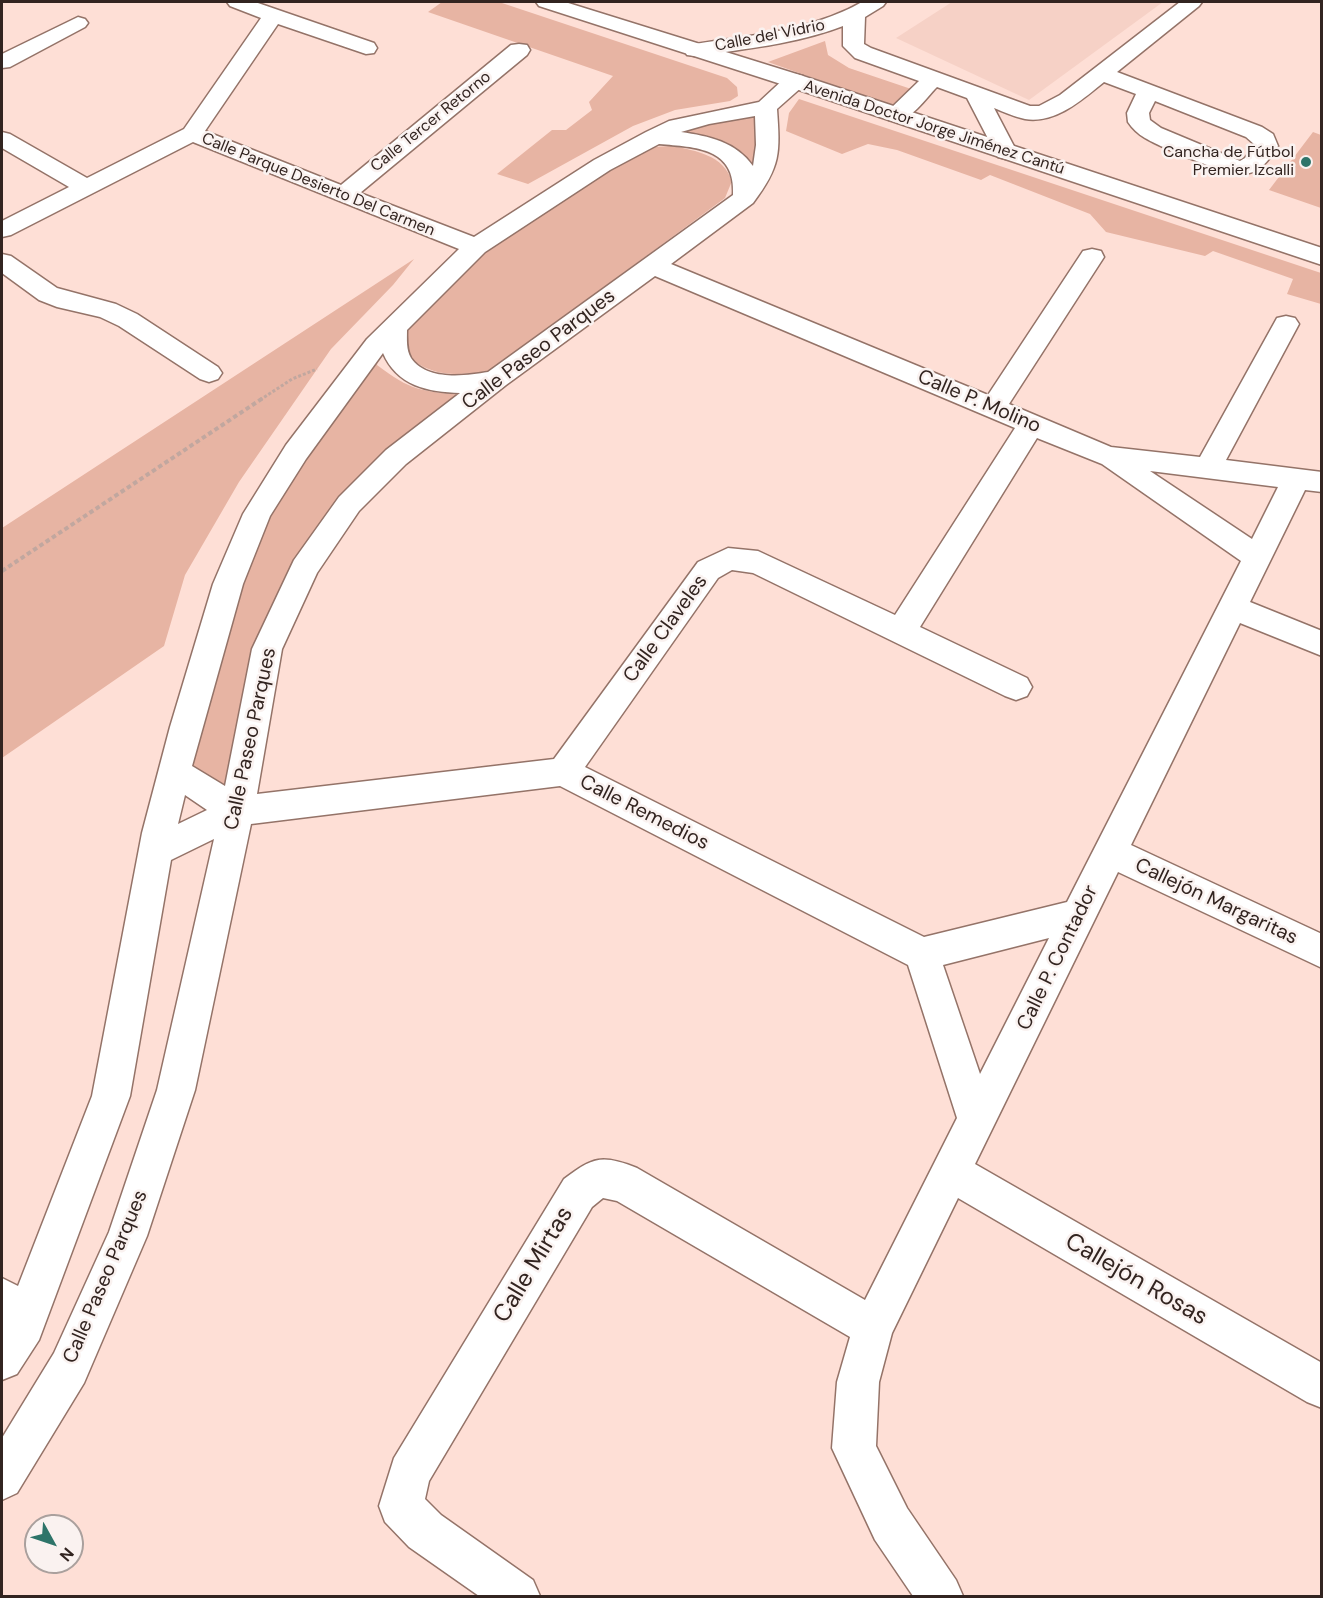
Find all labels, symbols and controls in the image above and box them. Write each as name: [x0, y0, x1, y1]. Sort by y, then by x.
street label: Calle del Vidrio: [713, 16, 827, 56]
street label: Calle Tercer Retorno: [367, 68, 495, 176]
street label: Avenida Doctor Jorge Jiménez Cantú: [801, 77, 1067, 179]
street label: Calle Parque Desierto Del Carmen: [199, 129, 437, 241]
place label: Cancha de Fútbol Premier Izcalli: [1163, 143, 1294, 181]
marker: Cancha de Fútbol Premier Izcalli: [1299, 155, 1313, 169]
street label: Calle Paseo Parques: [458, 284, 620, 416]
street label: Calle P. Molino: [914, 365, 1044, 439]
street label: Calle Claveles: [619, 570, 713, 688]
street label: Calle Paseo Parques: [220, 646, 282, 832]
street label: Calle Remedios: [575, 770, 713, 856]
street label: Callejón Margaritas: [1131, 854, 1301, 950]
street label: Calle P. Contador: [1012, 882, 1104, 1034]
street label: Calle Paseo Parques: [59, 1187, 153, 1367]
street label: Calle Mirtas: [488, 1202, 580, 1328]
street label: Callejón Rosas: [1060, 1228, 1212, 1332]
north arrow: [24, 1514, 84, 1574]
text: N: [55, 1543, 78, 1566]

